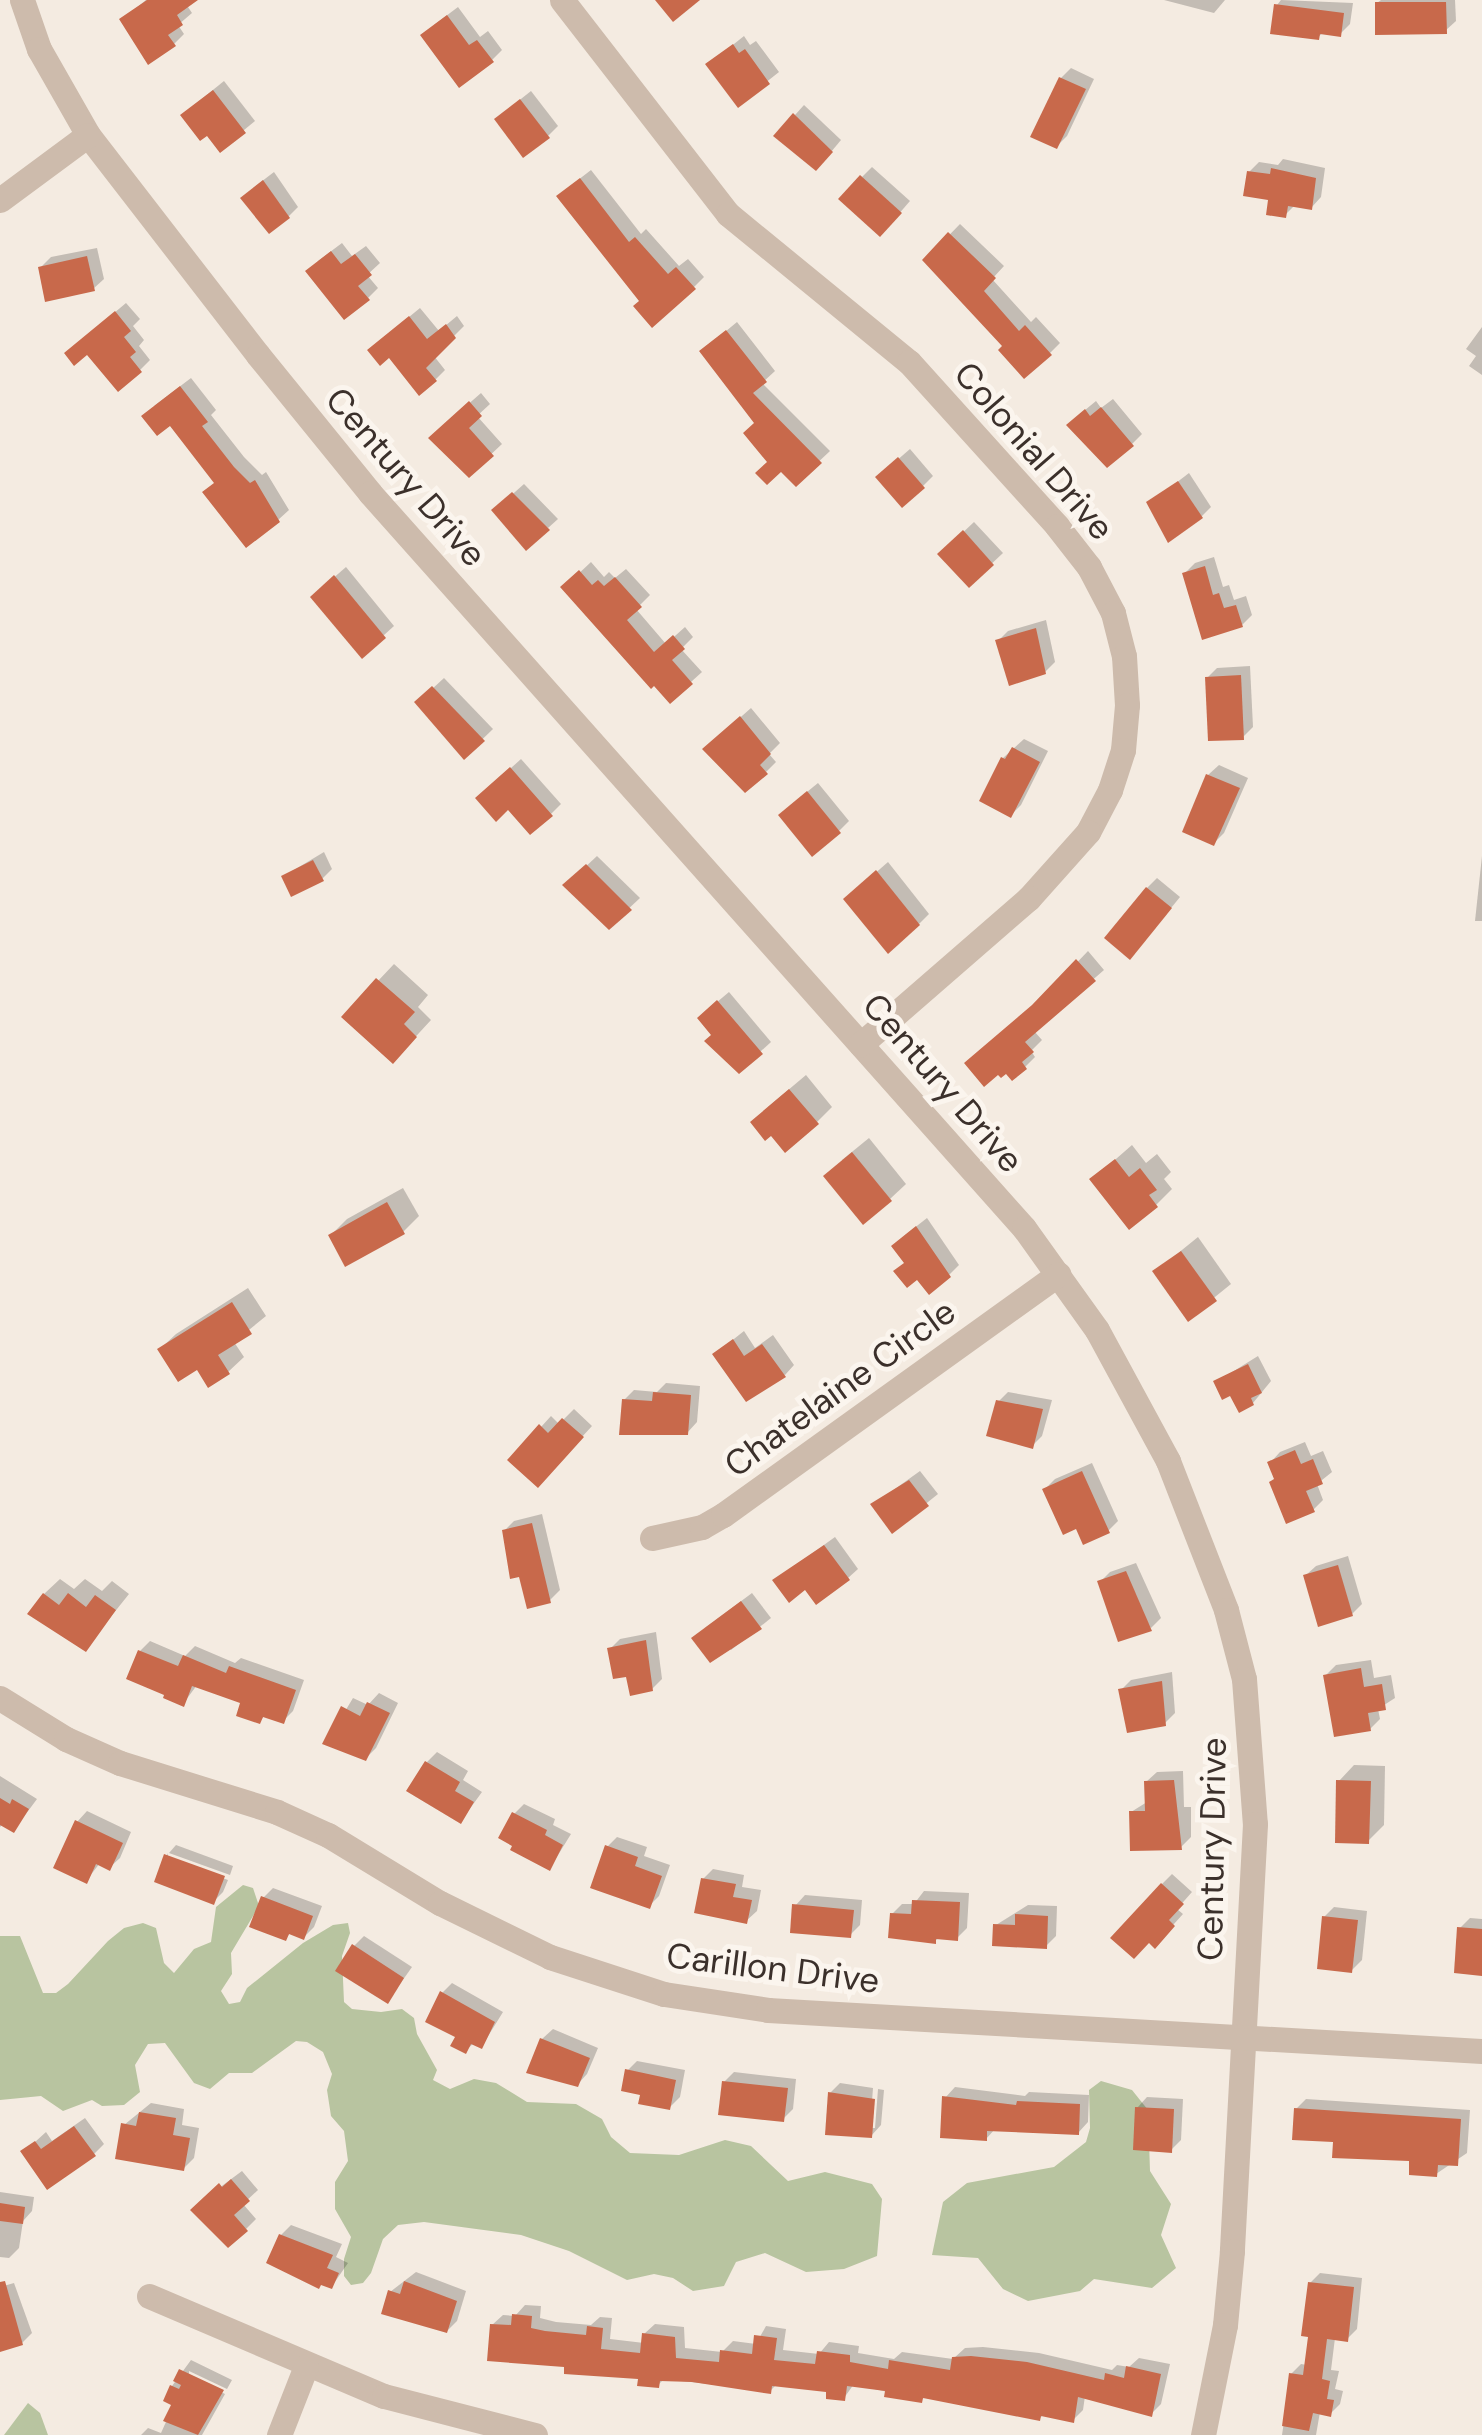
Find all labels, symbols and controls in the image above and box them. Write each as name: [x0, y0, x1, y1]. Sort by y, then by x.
street label: Colonial Drive: [945, 353, 1123, 549]
street label: Century Drive: [317, 379, 495, 575]
street label: Century Drive: [854, 985, 1032, 1181]
street label: Chatelaine Circle: [716, 1290, 964, 1486]
street label: Century Drive: [1189, 1737, 1235, 1961]
street label: Carillon Drive: [664, 1934, 882, 2002]

